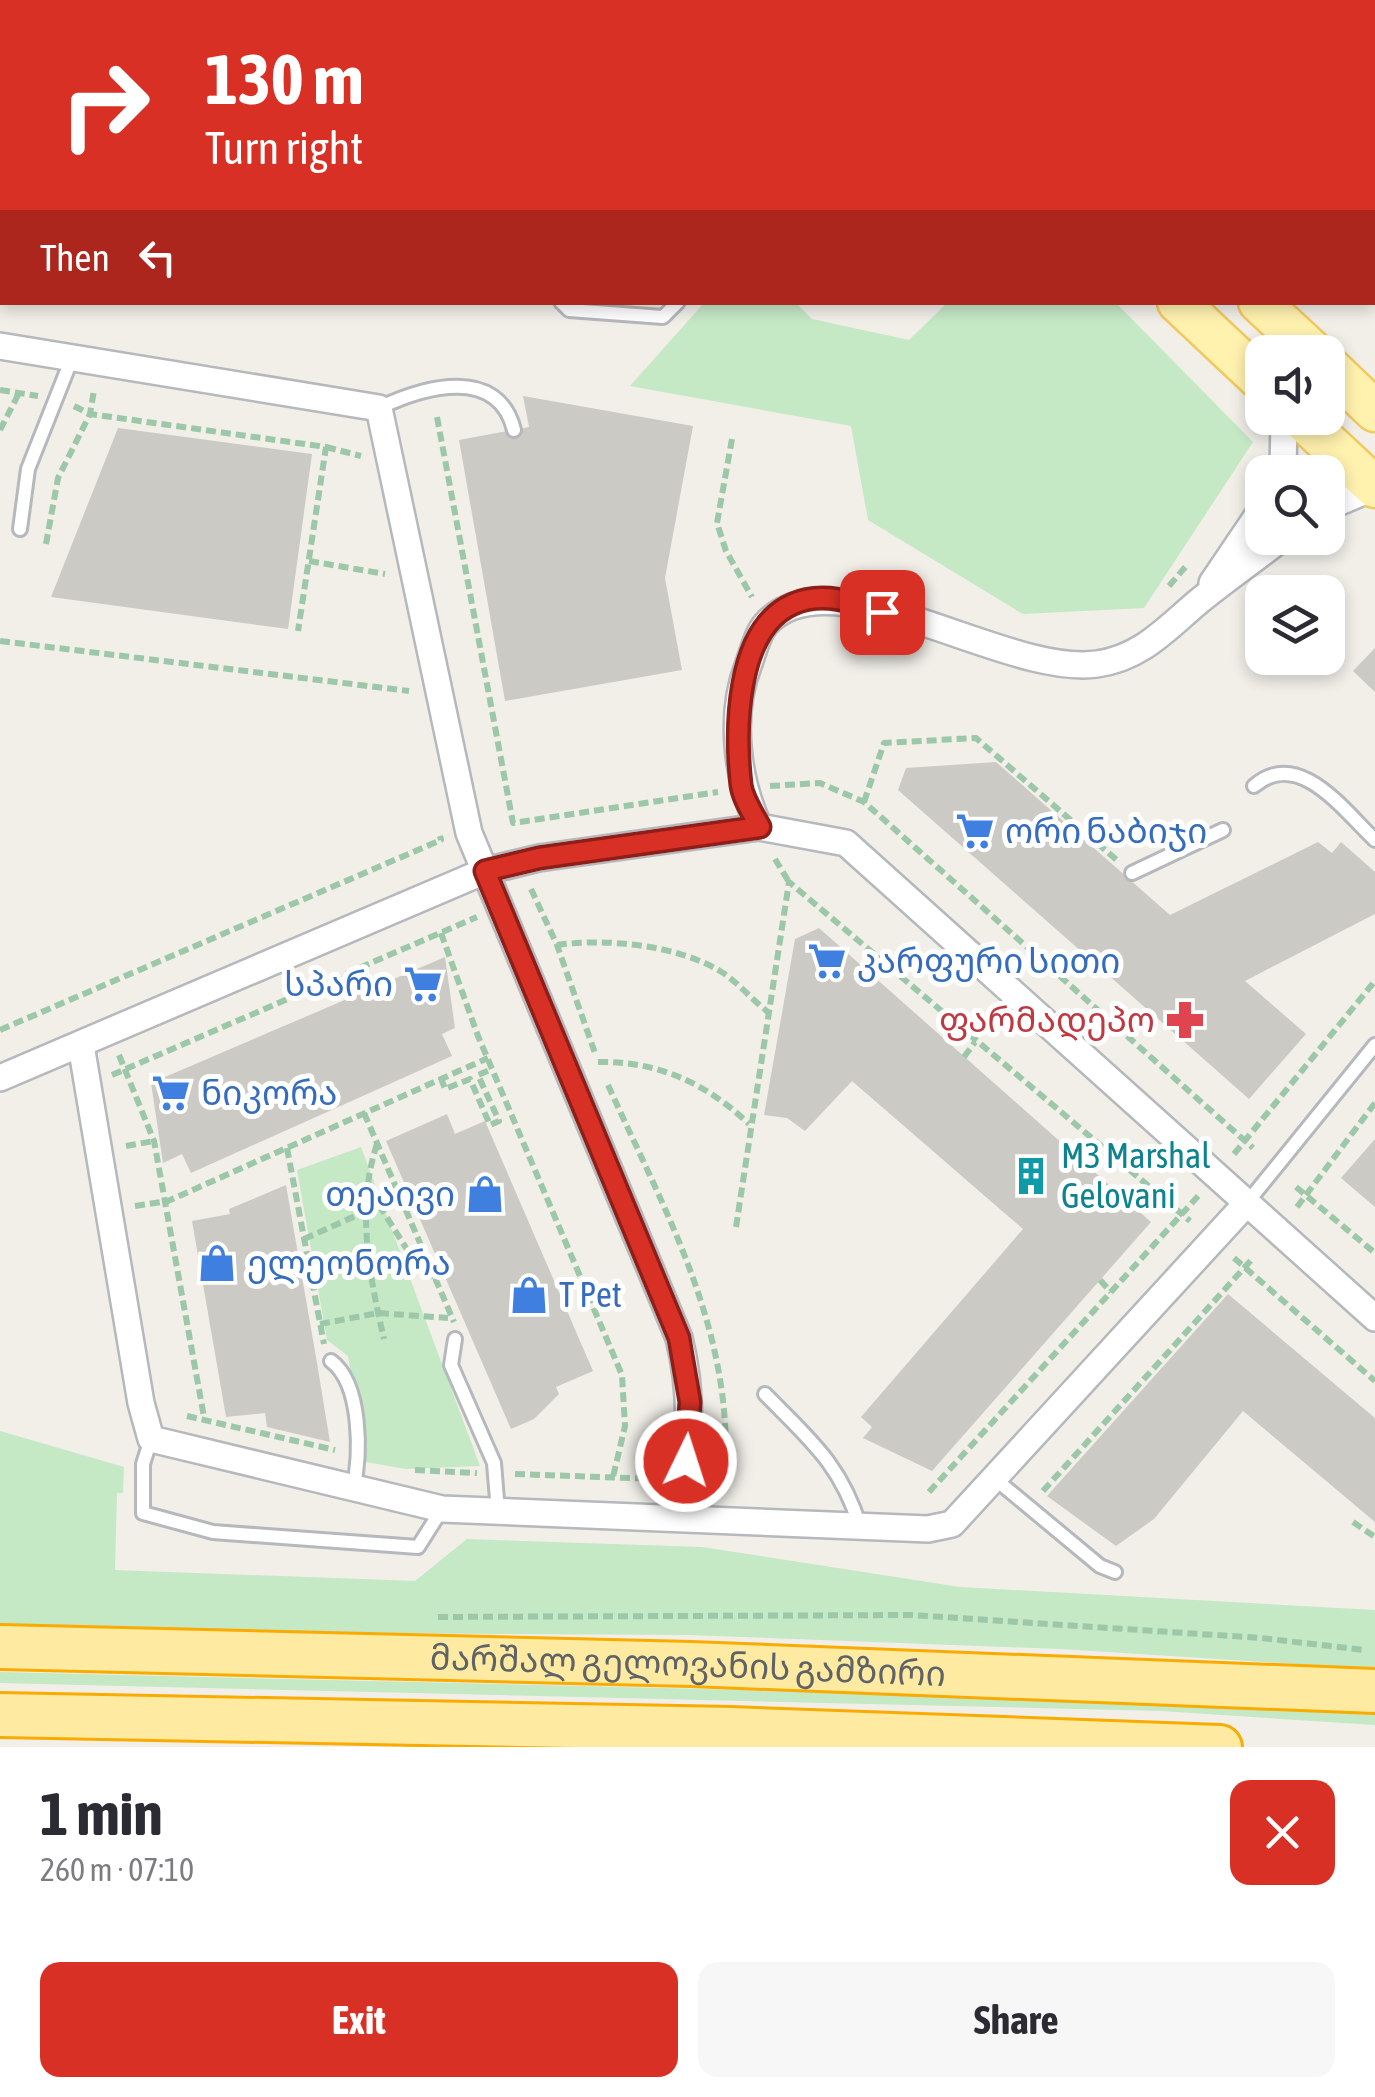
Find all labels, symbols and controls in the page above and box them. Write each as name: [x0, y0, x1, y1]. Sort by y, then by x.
text: 130 m: [205, 39, 364, 119]
icon: right: [40, 40, 170, 170]
text: Turn right: [205, 122, 363, 174]
icon: left: [130, 230, 185, 285]
text: Then: [40, 236, 110, 279]
map controls: [1245, 335, 1345, 675]
button: sound: [1245, 335, 1345, 435]
button: search: [1245, 455, 1345, 555]
pin: [840, 570, 925, 655]
button: layers: [1245, 575, 1345, 675]
icon: arrive: [855, 585, 910, 640]
supermarket icon: ორი ნაბიჯი: [954, 810, 996, 852]
place label: ორი ნაბიჯი: [1005, 810, 1207, 852]
supermarket icon: კარფური სითი: [806, 940, 848, 982]
place label: კარფური სითი: [857, 940, 1120, 982]
place label: სპარი: [284, 963, 393, 1003]
supermarket icon: სპარი: [402, 963, 444, 1005]
place label: ფარმადეპო: [939, 999, 1155, 1041]
pharmacy icon: ფარმადეპო: [1164, 999, 1206, 1041]
supermarket icon: ნიკორა: [150, 1072, 192, 1114]
place label: ნიკორა: [201, 1072, 338, 1114]
place label: M3 Marshal Gelovani: [1061, 1135, 1211, 1215]
building icon: M3 Marshal Gelovani: [1010, 1155, 1052, 1197]
place label: თეაივი: [325, 1173, 455, 1215]
shop icon: თეაივი: [464, 1173, 506, 1215]
shop icon: ელეონორა: [196, 1242, 238, 1284]
place label: ელეონორა: [247, 1242, 451, 1284]
shop icon: T Pet: [508, 1274, 550, 1316]
place label: T Pet: [559, 1274, 622, 1314]
position arrow: [634, 1409, 738, 1513]
street label: მარშალ გელოვანის გამზირი: [429, 1637, 947, 1693]
text: 1 min: [40, 1779, 163, 1848]
button: close: [1230, 1780, 1335, 1885]
text: 260 m · 07:10: [40, 1851, 194, 1888]
button: Exit: [40, 1962, 678, 2077]
button: Share: [698, 1962, 1335, 2077]

